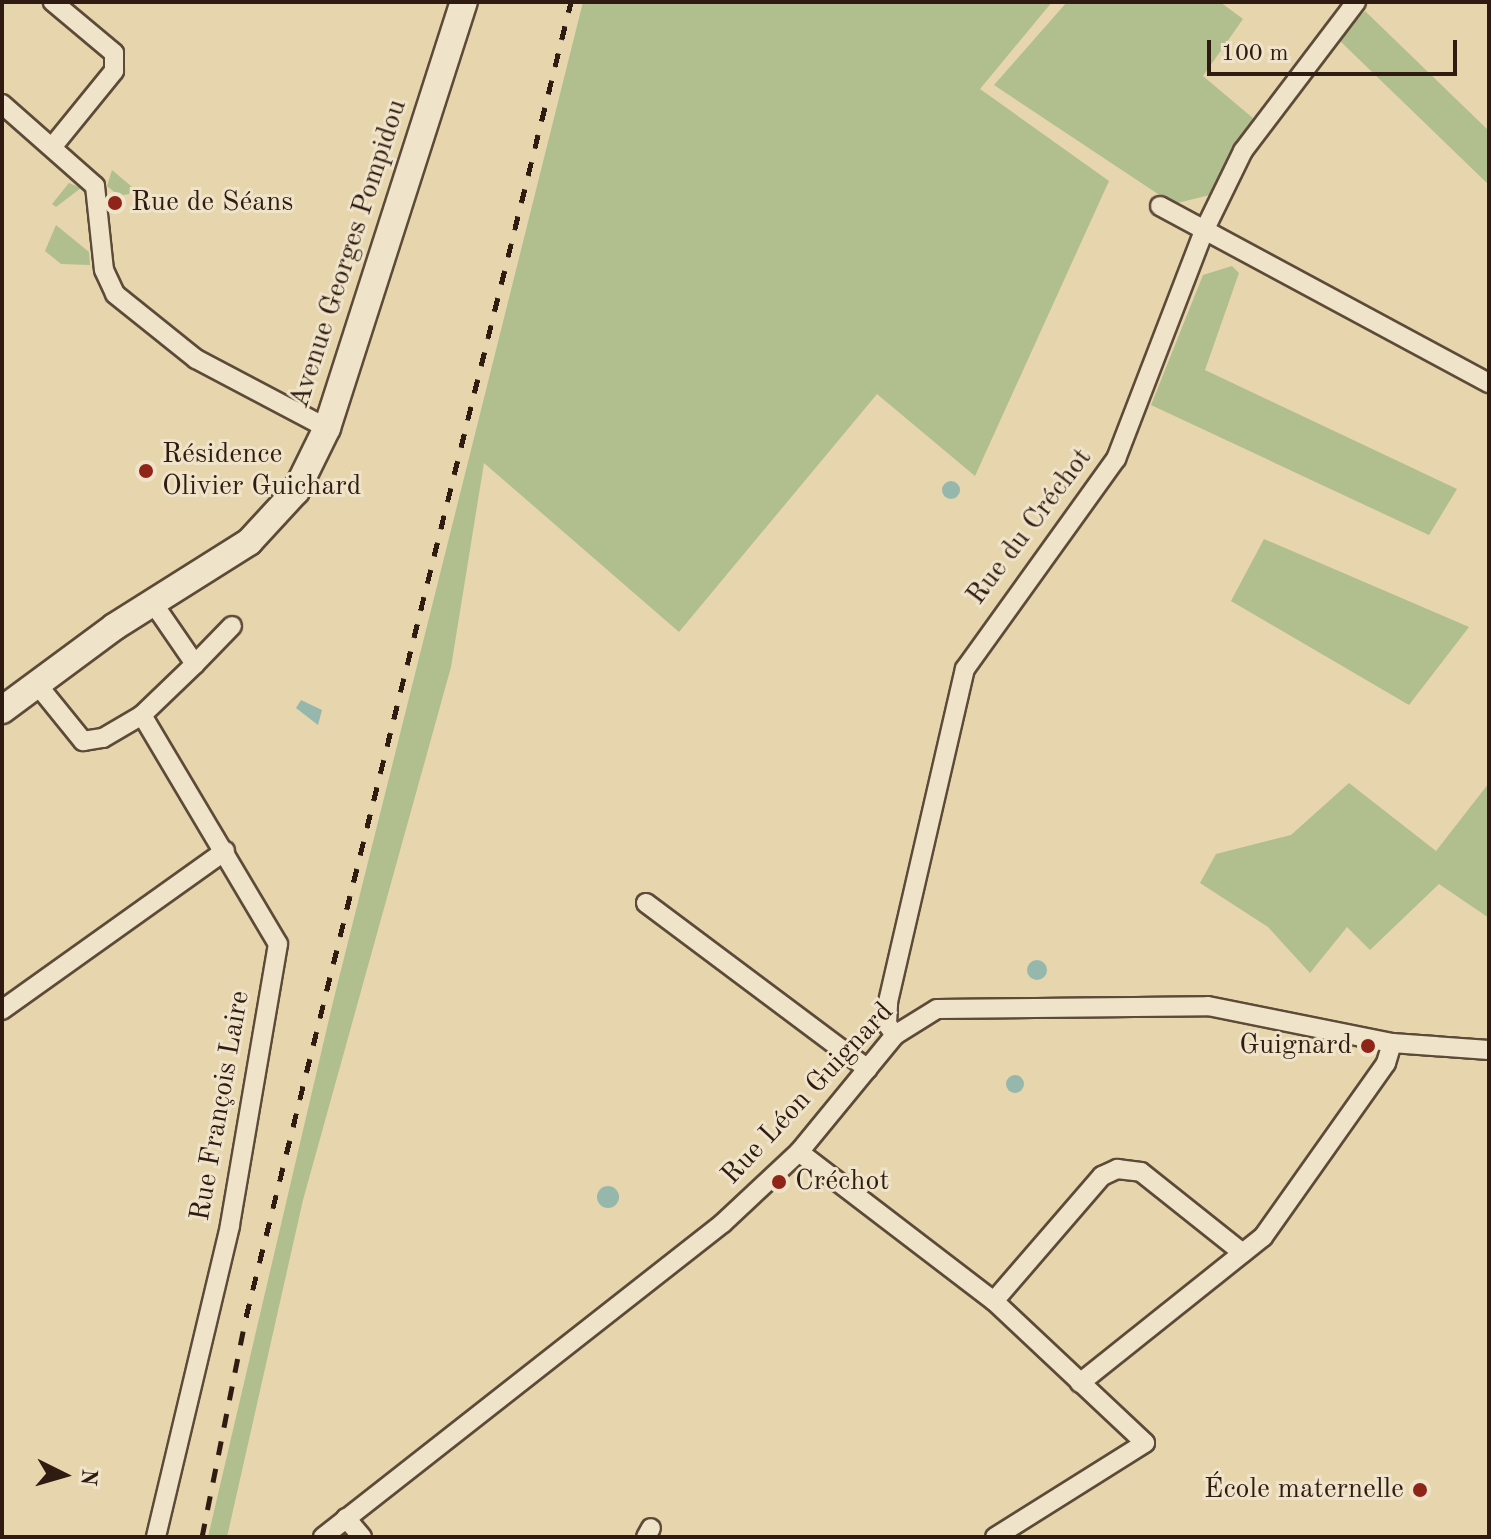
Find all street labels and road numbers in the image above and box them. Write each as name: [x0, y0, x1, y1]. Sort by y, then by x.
street label: Avenue Georges Pompidou: [283, 96, 415, 412]
street label: Rue du Créchot: [960, 442, 1100, 612]
street label: Rue François Laire: [184, 988, 258, 1224]
street label: Rue Léon Guignard: [715, 996, 901, 1192]

